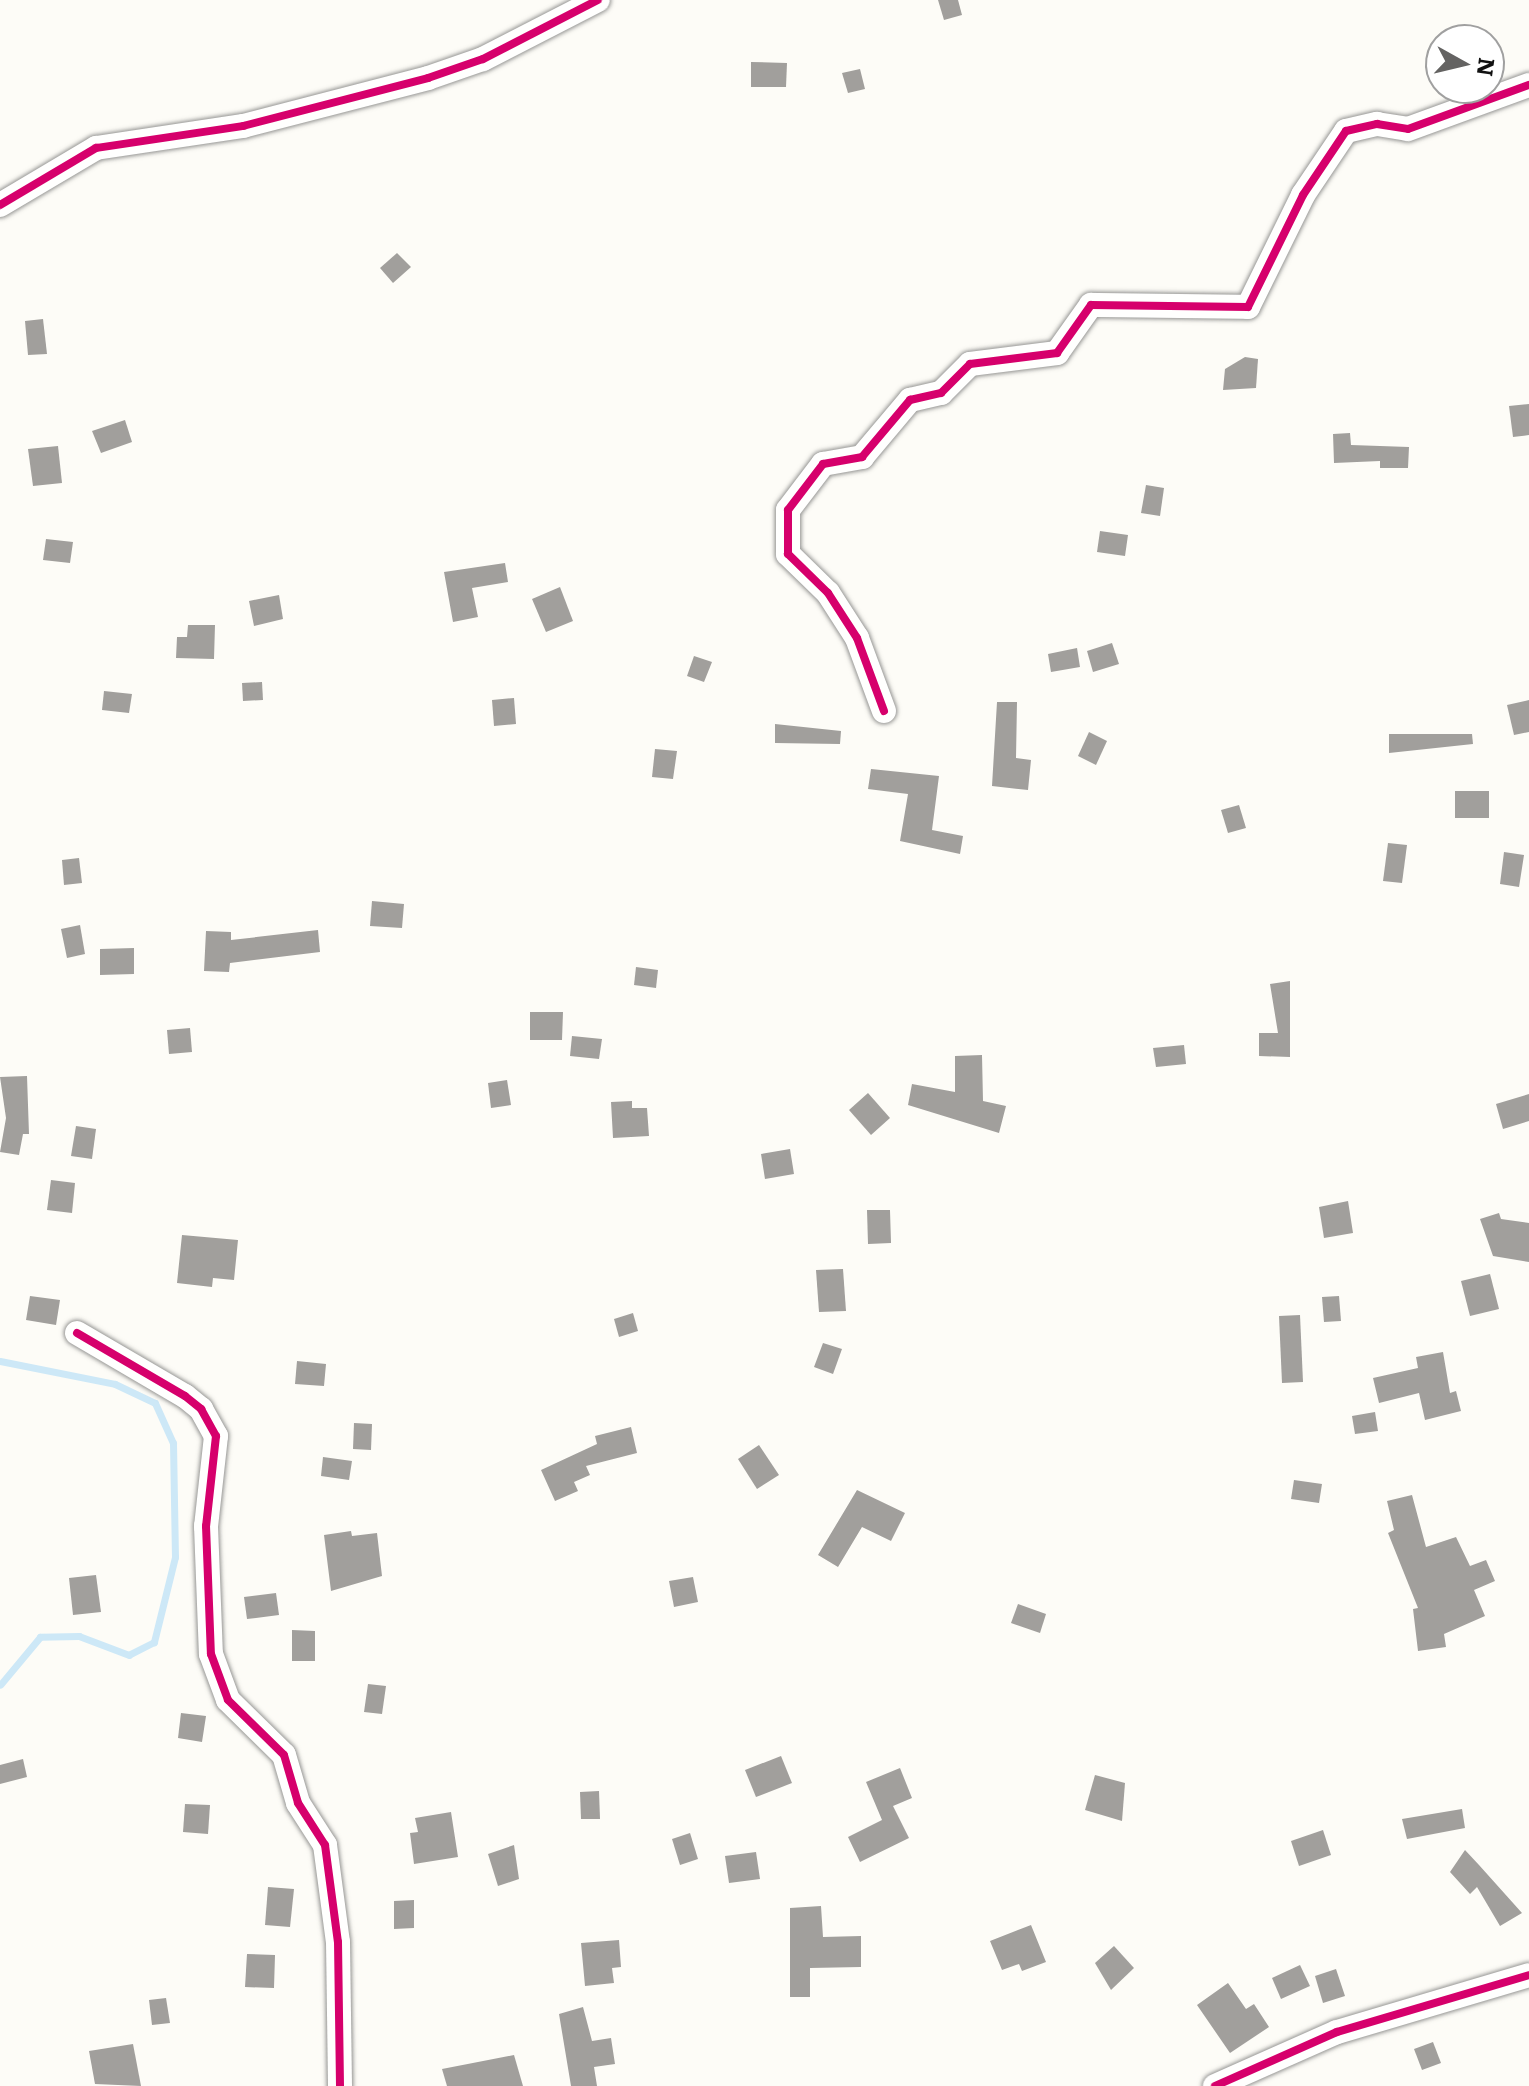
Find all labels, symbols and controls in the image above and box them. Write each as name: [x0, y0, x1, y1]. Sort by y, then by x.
north arrow: [1425, 24, 1505, 104]
text: N: [1470, 56, 1505, 79]

